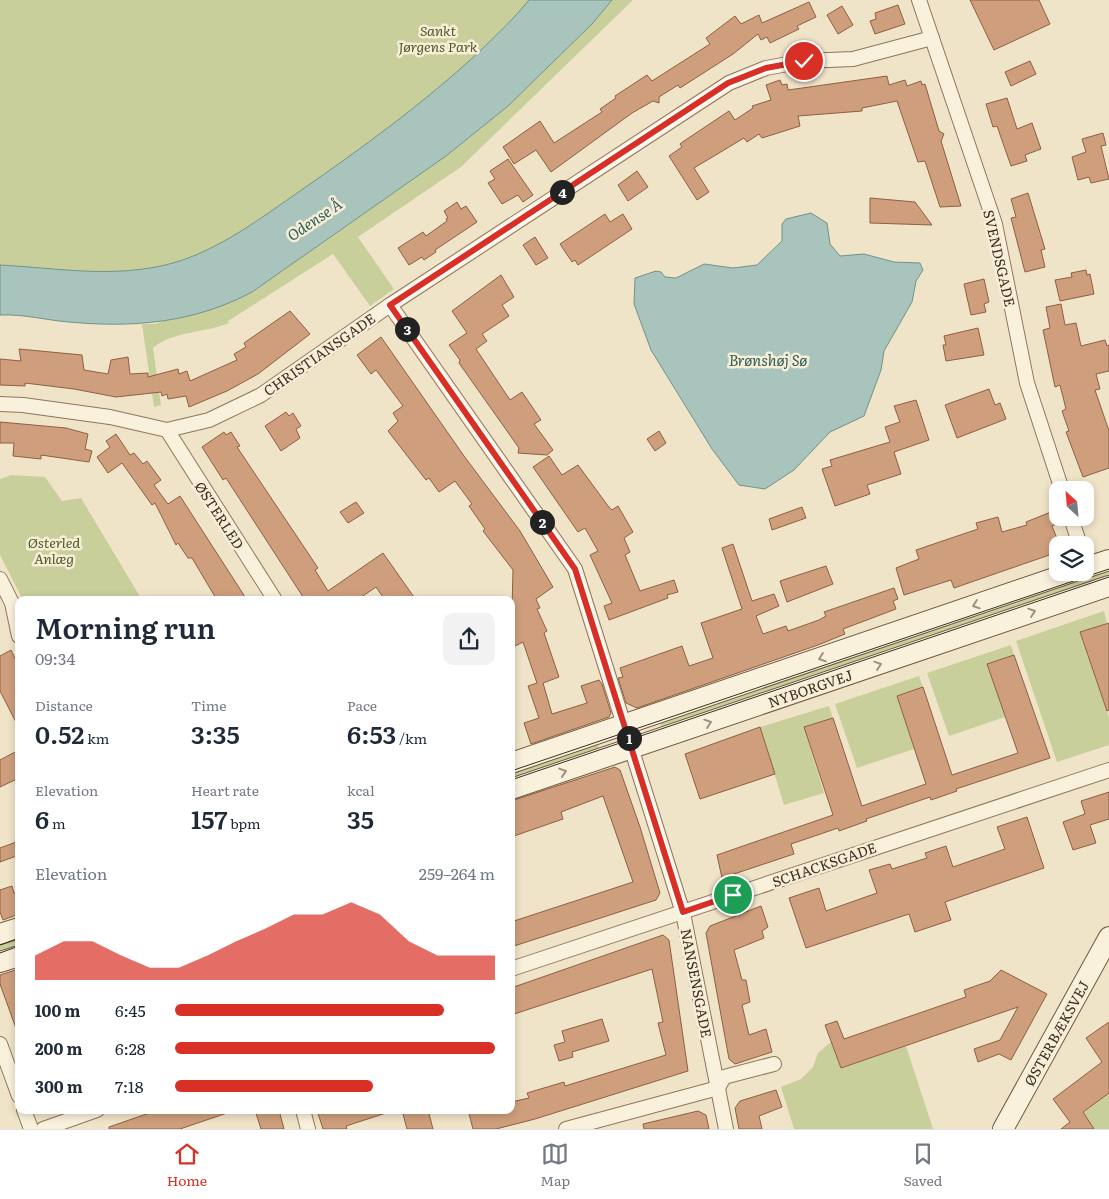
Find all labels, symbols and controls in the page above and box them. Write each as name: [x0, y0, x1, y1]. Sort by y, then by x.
park label: Sankt Jørgens Park: [398, 20, 478, 56]
pin: [783, 40, 825, 82]
icon: check: [790, 47, 818, 75]
pin: 4: [550, 180, 574, 204]
text: 4: [558, 182, 567, 202]
water label: Odense Å: [282, 192, 347, 246]
street label: SVENDSGADE: [979, 208, 1021, 308]
street label: CHRISTIANSGADE: [259, 308, 379, 400]
pin: 3: [394, 316, 420, 342]
text: 3: [404, 319, 411, 339]
water label: Brønshøj Sø: [729, 348, 807, 371]
street label: ØSTERLED: [191, 477, 249, 553]
north arrow: [1049, 481, 1094, 526]
map controls: [1049, 481, 1094, 581]
pin: 2: [530, 510, 554, 534]
text: 2: [539, 512, 546, 532]
park label: Østerled Anlæg: [28, 532, 80, 568]
button: layers: [1049, 536, 1094, 581]
one-way arrow: [972, 600, 981, 610]
text: Morning run: [35, 606, 216, 648]
one-way arrow: [1027, 608, 1036, 618]
button: share: [443, 613, 495, 665]
text: 09:34: [35, 646, 75, 670]
one-way arrow: [818, 652, 827, 662]
one-way arrow: [873, 661, 882, 671]
street label: NYBORGVEJ: [765, 664, 855, 712]
text: Distance: [35, 695, 93, 715]
text: Time: [191, 695, 227, 715]
text: Pace: [347, 695, 377, 715]
text: 0.52: [35, 715, 84, 752]
text: 3:35: [191, 715, 240, 752]
text: 6:53: [347, 715, 396, 752]
one-way arrow: [703, 719, 712, 729]
pin: 1: [616, 726, 642, 750]
text: km: [84, 728, 109, 748]
text: /km: [396, 728, 427, 748]
text: 1: [627, 728, 632, 748]
one-way arrow: [559, 768, 567, 778]
text: Elevation: [35, 780, 98, 800]
text: Heart rate: [191, 780, 259, 800]
text: kcal: [347, 780, 375, 800]
text: 6: [35, 800, 49, 837]
text: 157: [191, 800, 227, 837]
text: 35: [347, 800, 374, 837]
text: m: [49, 813, 66, 833]
text: bpm: [227, 813, 261, 833]
street label: SCHACKSGADE: [769, 837, 879, 891]
text: Elevation: [35, 861, 107, 885]
text: 259–264 m: [419, 861, 495, 885]
pin: [712, 874, 754, 916]
icon: arrive: [719, 881, 747, 909]
street label: NANSENSGADE: [677, 927, 717, 1039]
street label: ØSTERBÆKSVEJ: [1019, 977, 1093, 1089]
text: 100 m: [35, 998, 81, 1022]
text: 6:45: [115, 998, 146, 1022]
text: 200 m: [35, 1036, 82, 1060]
text: 6:28: [115, 1036, 146, 1060]
text: 300 m: [35, 1074, 83, 1098]
text: 7:18: [115, 1074, 143, 1098]
tab: Home: [167, 1140, 207, 1190]
tab: Map: [540, 1140, 570, 1190]
tab: Saved: [903, 1140, 942, 1190]

